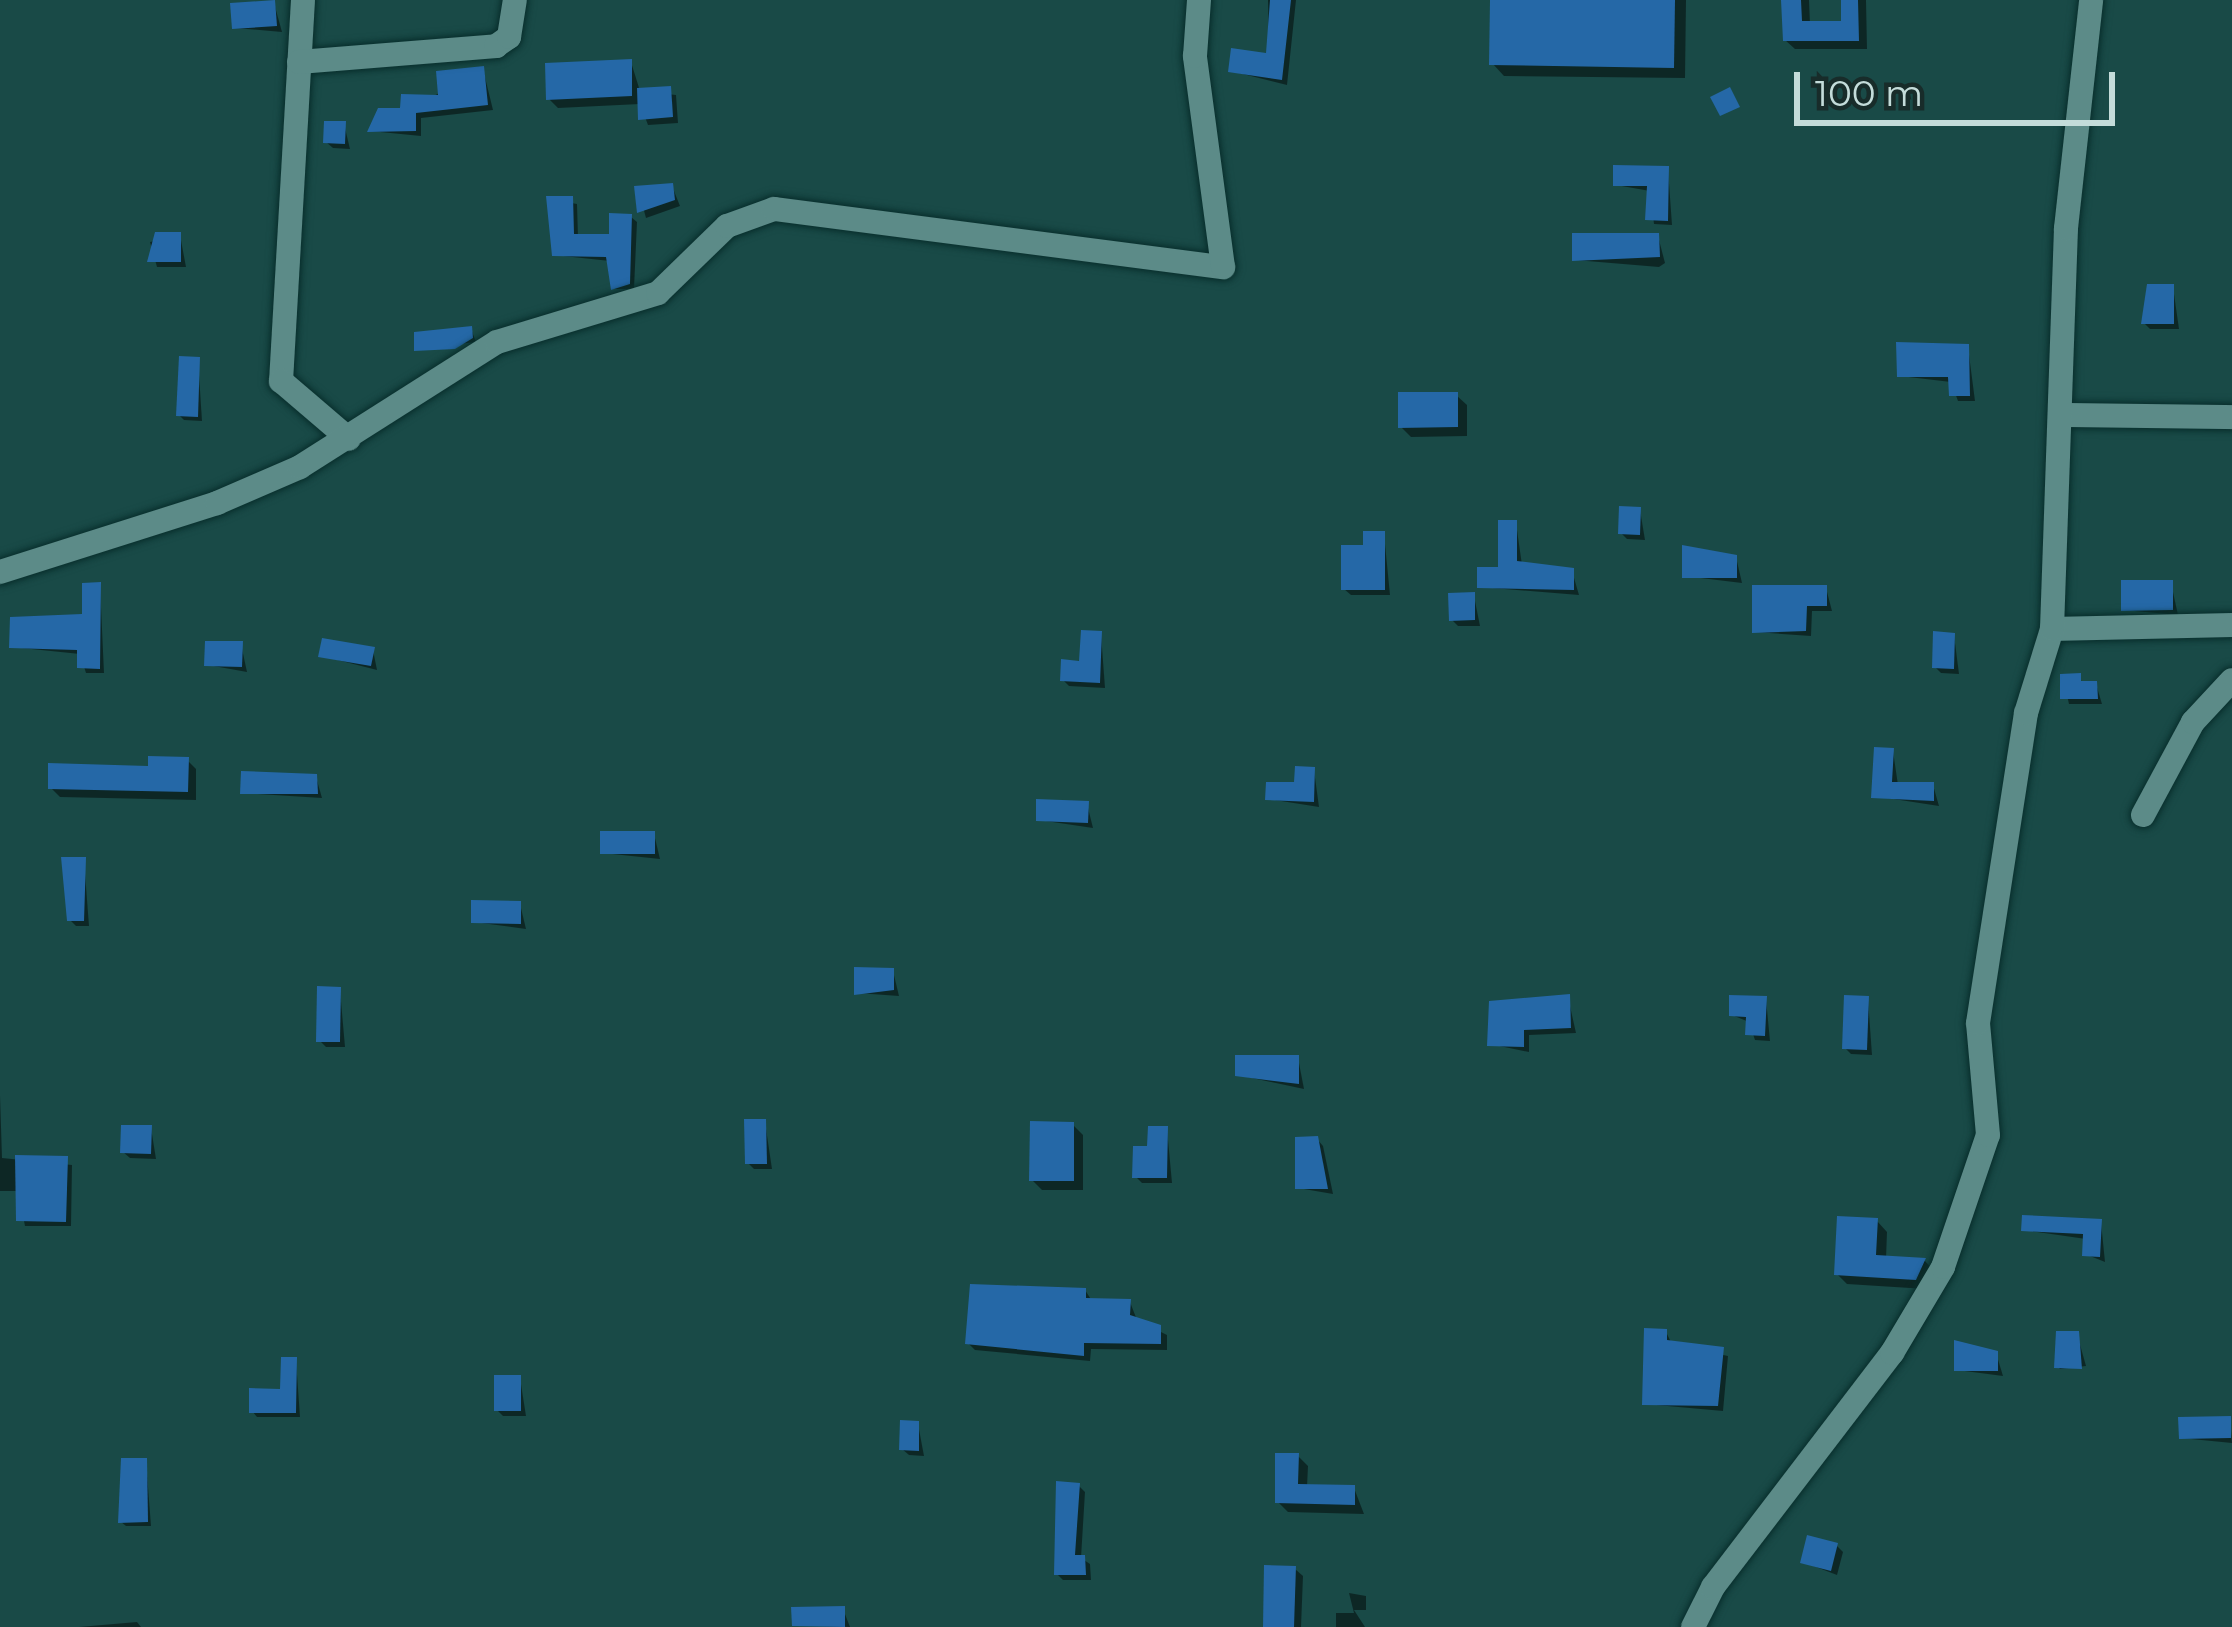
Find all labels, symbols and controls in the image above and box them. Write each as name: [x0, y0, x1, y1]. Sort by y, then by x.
scale bar: [1800, 48, 2121, 122]
text: 100 m: [1815, 71, 1923, 115]

